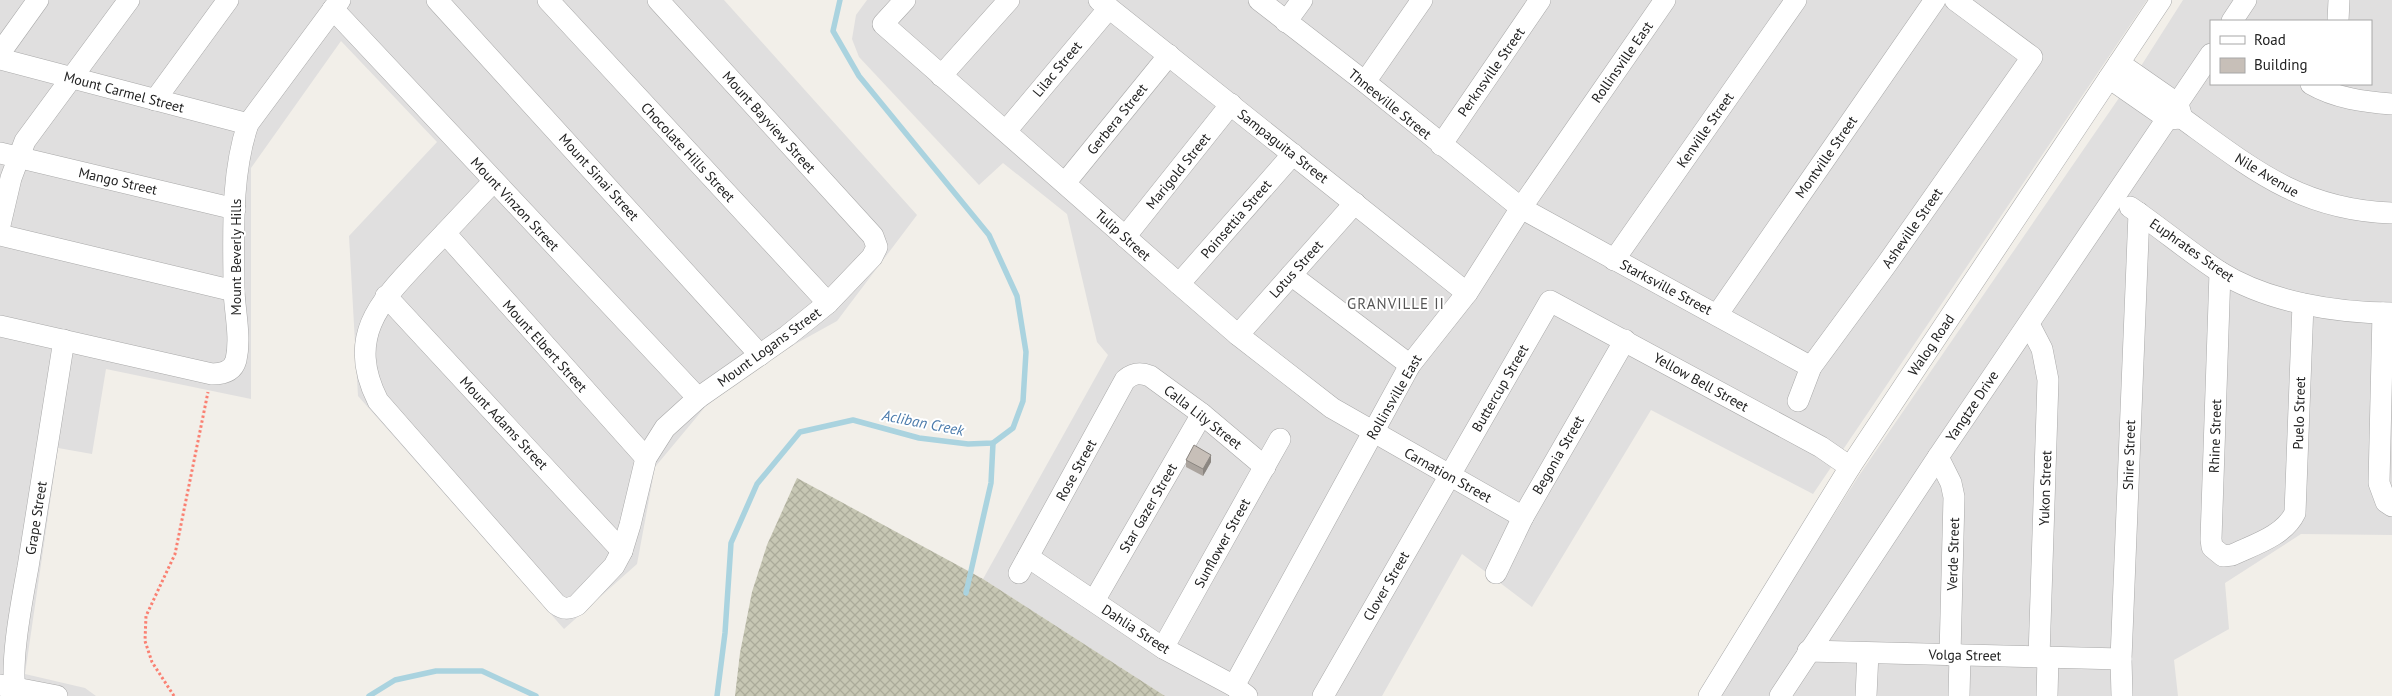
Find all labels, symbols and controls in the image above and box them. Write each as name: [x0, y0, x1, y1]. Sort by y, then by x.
street label: Rollinsville East: [1587, 18, 1657, 106]
legend: [2210, 20, 2372, 85]
street label: Perknsville Street: [1454, 24, 1529, 120]
text: Road: [2254, 30, 2286, 49]
street label: Lilac Street: [1028, 37, 1086, 101]
text: Building: [2254, 55, 2308, 74]
street label: Thneeville Street: [1345, 65, 1436, 143]
street label: Mount Carmel Street: [62, 67, 186, 117]
street label: Mount Bayview Street: [719, 67, 820, 177]
street label: Gerbera Street: [1083, 80, 1151, 158]
street label: Kenville Street: [1672, 89, 1738, 171]
street label: Chocolate Hills Street: [637, 98, 739, 206]
street label: Sampaguita Street: [1234, 105, 1332, 187]
street label: Montville Street: [1791, 112, 1861, 202]
street label: Marigold Street: [1142, 129, 1214, 213]
street label: Mount Sinai Street: [555, 130, 643, 225]
street label: Nile Avenue: [2232, 149, 2302, 201]
street label: Mount Vinzon Street: [467, 153, 563, 255]
street label: Mango Street: [77, 163, 159, 199]
street label: Poinsettia Street: [1197, 176, 1275, 262]
street label: Asheville Street: [1878, 184, 1946, 272]
street label: Mount Beverly Hills: [227, 199, 245, 315]
street label: Tulip Street: [1091, 205, 1155, 265]
street label: Euphrates Street: [2146, 214, 2238, 286]
street label: Lotus Street: [1265, 236, 1327, 302]
street label: Starksville Street: [1617, 255, 1715, 319]
district label: GRANVILLE II: [1347, 294, 1445, 313]
street label: Mount Elbert Street: [499, 296, 591, 396]
street label: Mount Logans Street: [714, 303, 825, 391]
street label: Walog Road: [1904, 311, 1958, 379]
street label: Buttercup Street: [1468, 341, 1532, 435]
street label: Yellow Bell Street: [1650, 348, 1752, 416]
street label: Rollinsville East: [1362, 351, 1426, 443]
street label: Yangtze Drive: [1942, 367, 2002, 445]
street label: Mount Adams Street: [456, 373, 552, 474]
street label: Puelo Street: [2289, 376, 2309, 450]
street label: Calla Lily Street: [1160, 381, 1246, 453]
street label: Rhine Street: [2205, 398, 2225, 473]
water label: Acliban Creek: [880, 405, 967, 440]
street label: Begonia Street: [1528, 412, 1588, 498]
street label: Shire Street: [2119, 419, 2139, 490]
street label: Rose Street: [1052, 436, 1100, 504]
street label: Carnation Street: [1401, 444, 1495, 507]
street label: Yukon Street: [2035, 450, 2055, 526]
street label: Star Gazer Street: [1115, 460, 1181, 556]
street label: Grape Street: [21, 480, 51, 556]
street label: Sunflower Street: [1190, 495, 1254, 591]
street label: Verde Street: [1943, 517, 1963, 592]
street label: Clover Street: [1359, 548, 1413, 624]
street label: Dahlia Street: [1098, 600, 1174, 658]
street label: Volga Street: [1927, 645, 2002, 665]

